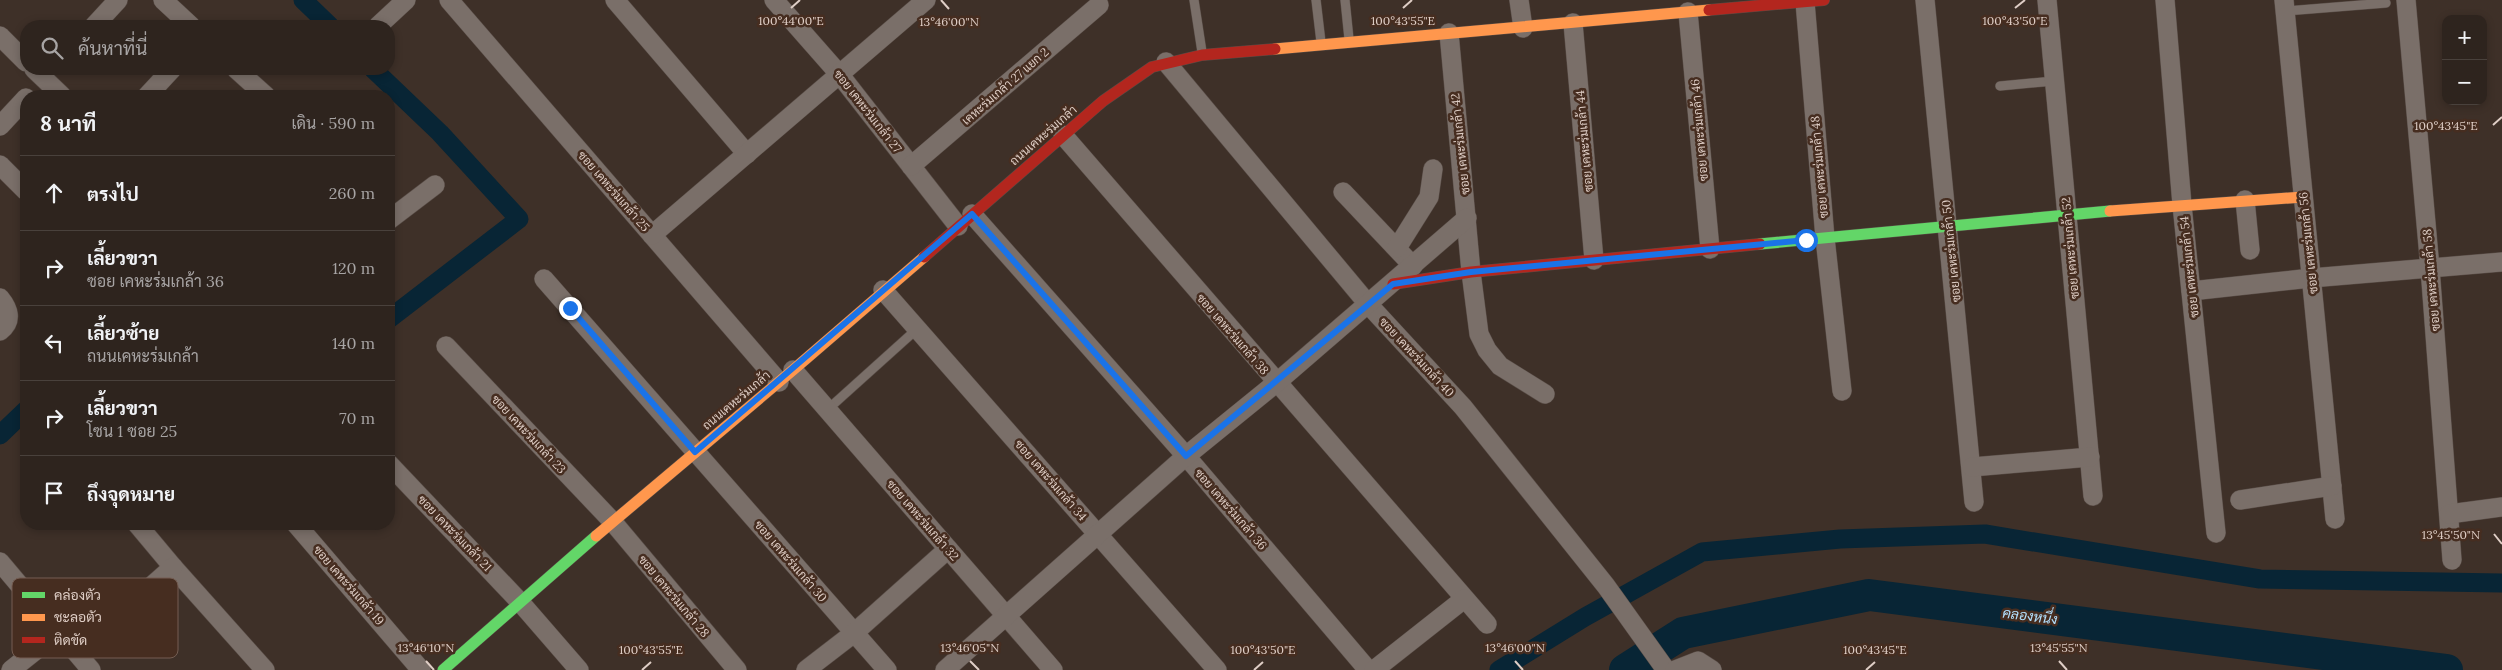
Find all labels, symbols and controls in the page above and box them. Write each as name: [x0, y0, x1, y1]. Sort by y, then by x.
text: 100°44'00"E: [758, 13, 824, 28]
text: 100°43'55"E: [1371, 13, 1435, 28]
text: 100°43'50"E: [1982, 13, 2048, 28]
text: 13°46'00"N: [919, 14, 979, 29]
map controls: [2442, 15, 2487, 105]
button: +: [2442, 15, 2487, 60]
search box: [20, 20, 395, 75]
icon: search: [38, 34, 66, 62]
text: ค้นหาที่นี่: [78, 36, 147, 60]
street label: เคหะร่มเกล้า 27 แยก 2: [958, 44, 1052, 128]
button: −: [2442, 60, 2487, 105]
street label: ซอย เคหะร่มเกล้า 27: [831, 67, 905, 156]
street label: ซอย เคหะร่มเกล้า 46: [1687, 78, 1711, 182]
street label: ซอย เคหะร่มเกล้า 44: [1572, 89, 1596, 193]
street label: ซอย เคหะร่มเกล้า 42: [1447, 92, 1473, 196]
street label: ถนนเคหะร่มเกล้า: [1006, 102, 1080, 168]
text: 8 นาที: [40, 110, 96, 137]
text: เดิน · 590 m: [292, 113, 375, 133]
street label: ซอย เคหะร่มเกล้า 48: [1807, 115, 1831, 219]
text: 100°43'45"E: [2414, 118, 2478, 133]
street label: ซอย เคหะร่มเกล้า 25: [575, 148, 653, 234]
icon: ahead: [40, 179, 68, 207]
text: ตรงไป: [87, 182, 139, 206]
text: 260 m: [329, 183, 375, 203]
street label: ซอย เคหะร่มเกล้า 56: [2295, 191, 2321, 295]
street label: ซอย เคหะร่มเกล้า 52: [2058, 196, 2082, 300]
street label: ซอย เคหะร่มเกล้า 50: [1938, 199, 1964, 303]
street label: ซอย เคหะร่มเกล้า 54: [2176, 215, 2202, 319]
street label: ซอย เคหะร่มเกล้า 58: [2419, 228, 2443, 332]
route start: [1795, 229, 1818, 252]
text: เลี้ยวขวา: [87, 246, 158, 270]
icon: right: [40, 254, 68, 282]
text: 120 m: [332, 258, 375, 278]
text: ซอย เคหะร่มเกล้า 36: [87, 271, 224, 291]
street label: ซอย เคหะร่มเกล้า 38: [1194, 290, 1272, 378]
route end: [559, 297, 582, 320]
street label: ซอย เคหะร่มเกล้า 40: [1376, 314, 1458, 400]
text: เลี้ยวซ้าย: [87, 321, 159, 345]
icon: left: [40, 329, 68, 357]
text: 140 m: [332, 333, 375, 353]
text: ถนนเคหะร่มเกล้า: [87, 346, 199, 366]
street label: ถนนเคหะร่มเกล้า: [699, 367, 773, 433]
street label: ซอย เคหะร่มเกล้า 23: [489, 392, 570, 477]
text: เลี้ยวขวา: [87, 396, 158, 420]
icon: right: [40, 404, 68, 432]
text: 70 m: [339, 408, 375, 428]
text: โซน 1 ซอย 25: [87, 421, 177, 441]
street label: ซอย เคหะร่มเกล้า 34: [1012, 436, 1091, 524]
street label: ซอย เคหะร่มเกล้า 36: [1192, 465, 1270, 553]
street label: ซอย เคหะร่มเกล้า 32: [884, 476, 962, 564]
icon: arrive: [40, 479, 68, 507]
text: ถึงจุดหมาย: [87, 482, 175, 506]
street label: ซอย เคหะร่มเกล้า 21: [415, 492, 495, 574]
street label: ซอย เคหะร่มเกล้า 30: [751, 517, 831, 605]
text: 13°45'50"N: [2422, 527, 2480, 542]
street label: ซอย เคหะร่มเกล้า 19: [310, 542, 388, 628]
street label: ซอย เคหะร่มเกล้า 28: [635, 552, 713, 640]
legend: [12, 578, 178, 658]
text: คล่องตัว: [54, 586, 101, 604]
water label: คลองหนึ่ง: [2001, 601, 2059, 628]
text: ชะลอตัว: [54, 608, 102, 626]
text: ติดขัด: [54, 631, 87, 649]
text: 13°46'10"N: [398, 640, 454, 655]
text: 13°46'05"N: [941, 640, 999, 655]
text: 13°46'00"N: [1485, 640, 1545, 655]
text: 13°45'55"N: [2030, 640, 2088, 655]
text: 100°43'55"E: [619, 642, 683, 657]
text: 100°43'50"E: [1230, 642, 1296, 657]
text: 100°43'45"E: [1843, 642, 1907, 657]

